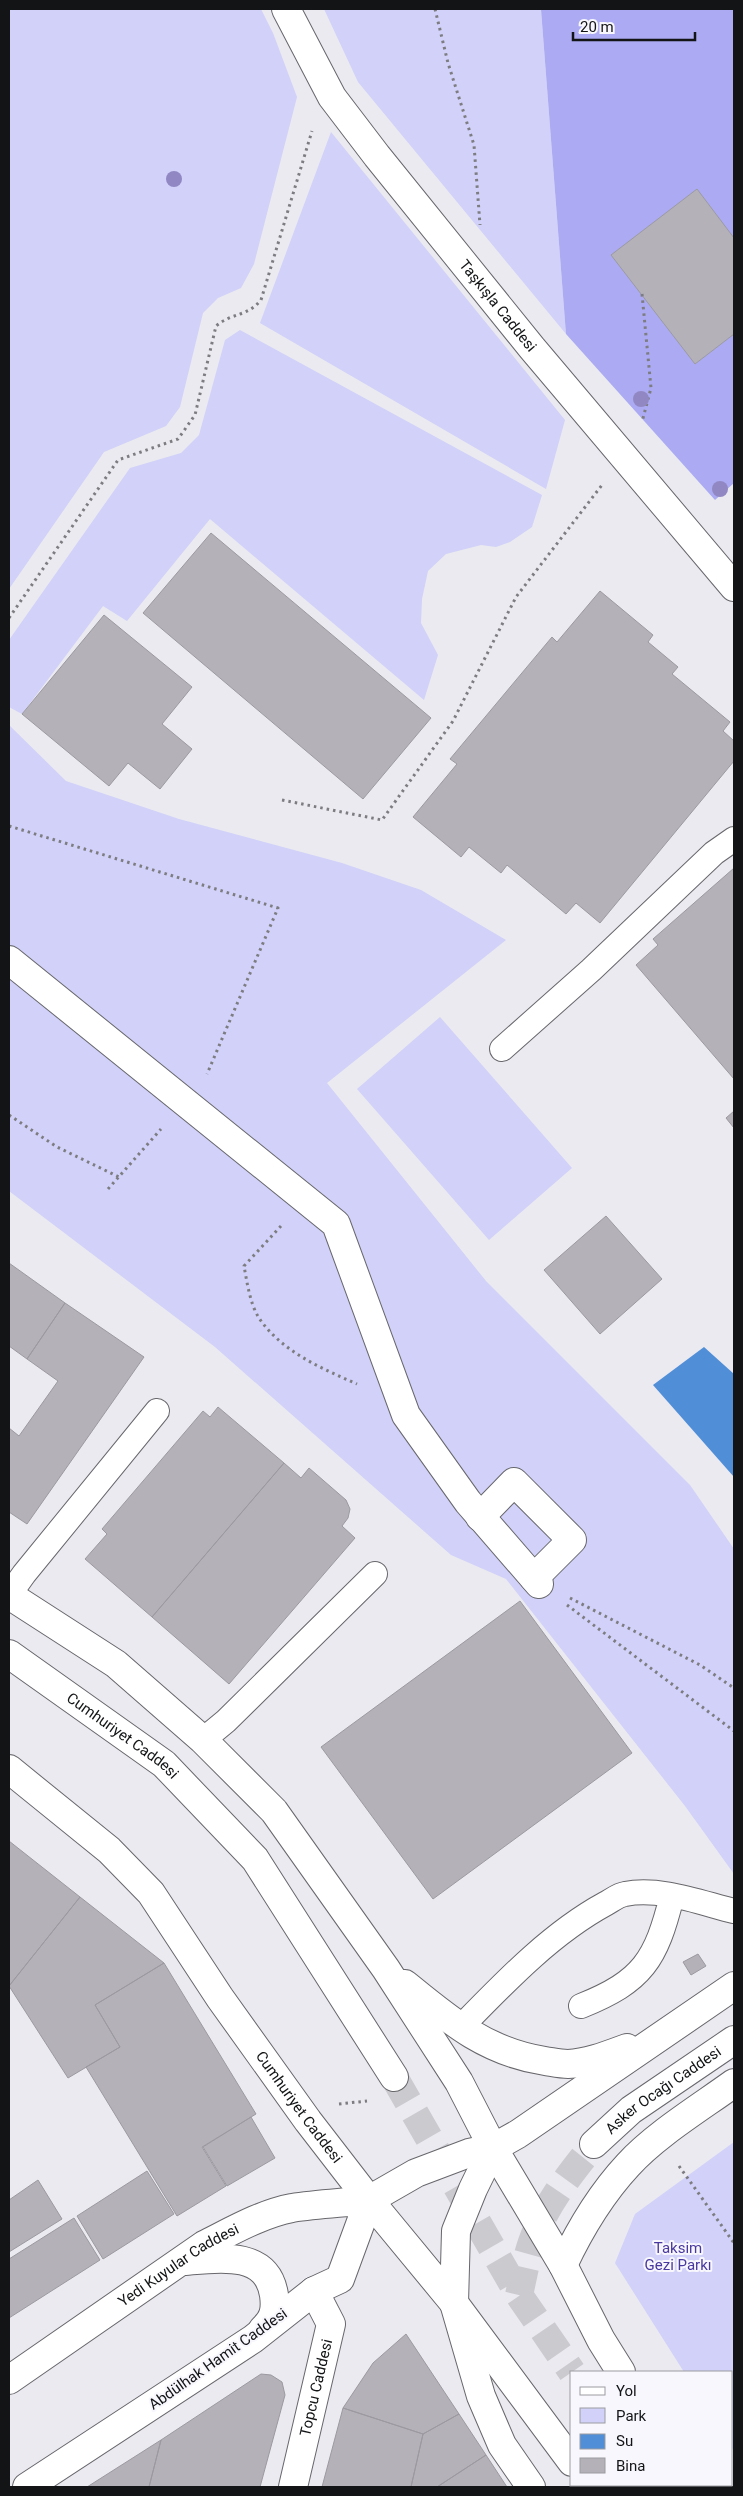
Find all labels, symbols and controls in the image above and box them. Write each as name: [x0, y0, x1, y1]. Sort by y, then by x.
scale bar: [573, 10, 696, 42]
text: 20 m: [580, 18, 614, 36]
street label: Taşkışla Caddesi: [455, 256, 540, 355]
street label: Cumhuriyet Caddesi: [63, 1689, 182, 1783]
street label: Asker Ocağı Caddesi: [602, 2042, 724, 2138]
street label: Cumhuriyet Caddesi: [252, 2048, 346, 2166]
street label: Yedi Kuyular Caddesi: [115, 2220, 242, 2311]
park label: Taksim Gezi Parkı: [645, 2239, 711, 2274]
street label: Abdülhak Hamit Caddesi: [145, 2304, 291, 2414]
street label: Topcu Caddesi: [296, 2337, 336, 2438]
legend: [570, 2371, 733, 2486]
text: Yol: [616, 2382, 637, 2400]
text: Park: [616, 2407, 647, 2425]
text: Su: [616, 2432, 633, 2450]
text: Bina: [616, 2457, 645, 2475]

